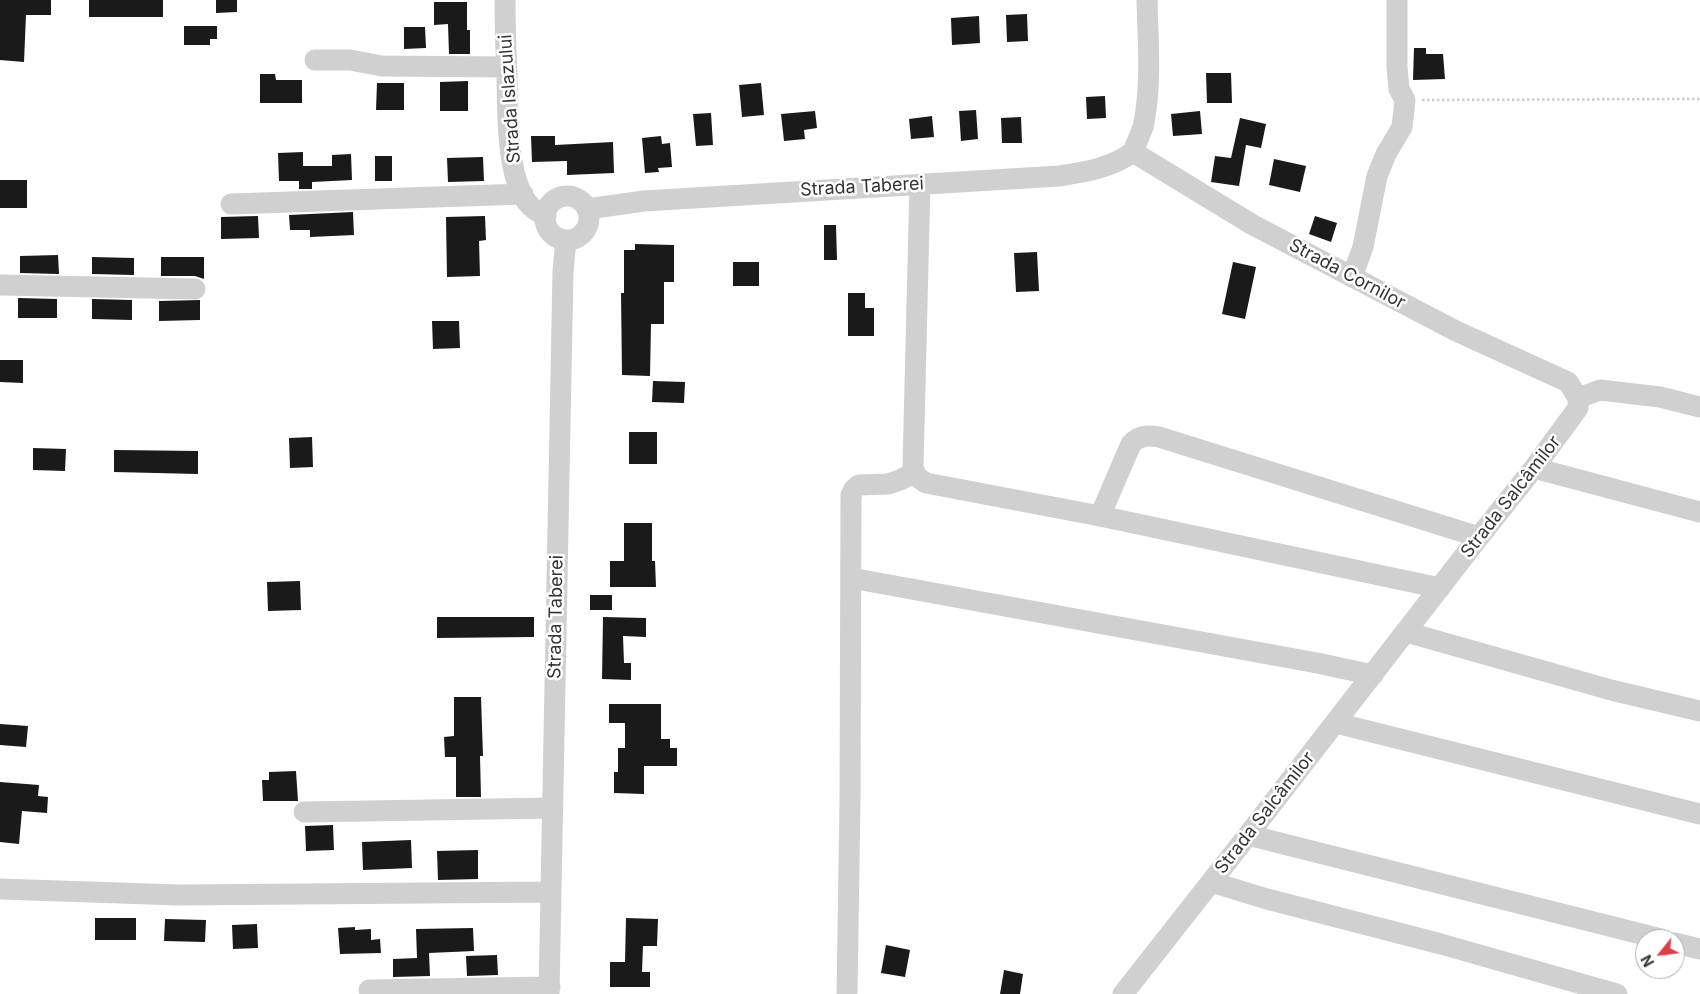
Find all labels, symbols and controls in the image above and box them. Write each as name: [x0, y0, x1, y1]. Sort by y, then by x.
street label: Strada Islazului: [495, 34, 525, 164]
street label: Strada Taberei: [800, 173, 924, 201]
street label: Strada Cornilor: [1285, 234, 1409, 314]
street label: Strada Salcâmilor: [1457, 432, 1565, 562]
street label: Strada Taberei: [544, 555, 568, 679]
street label: Strada Salcâmilor: [1211, 748, 1319, 878]
north arrow: [1635, 929, 1685, 979]
text: N: [1637, 952, 1657, 970]

